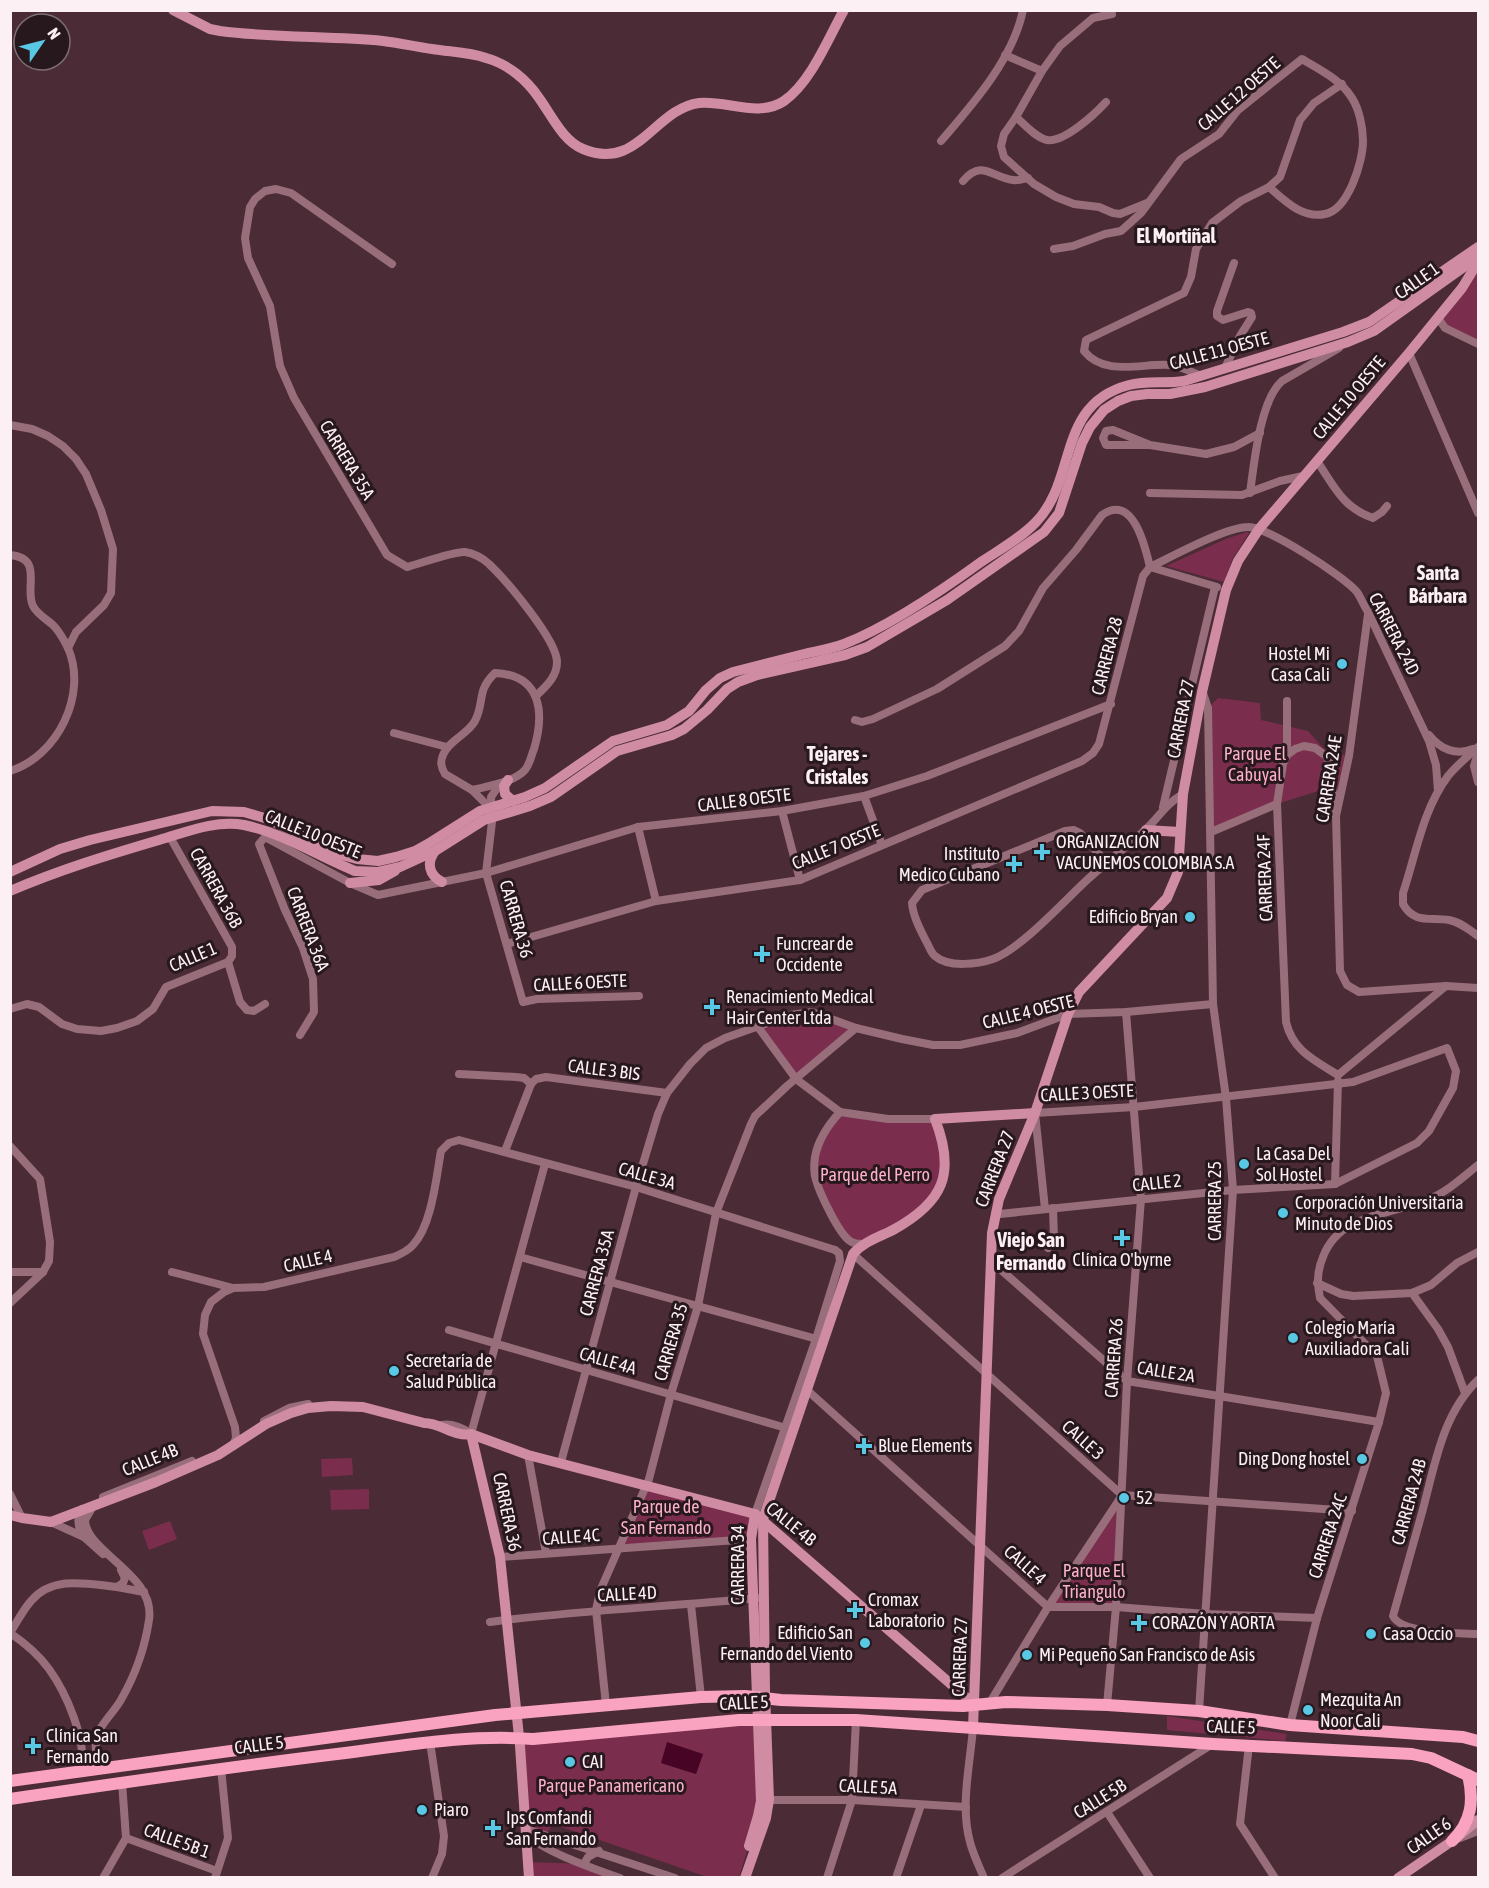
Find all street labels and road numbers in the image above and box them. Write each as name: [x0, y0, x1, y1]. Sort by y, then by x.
street label: CALLE 12 OESTE: [1193, 52, 1284, 135]
street label: CALLE 1: [1390, 258, 1443, 303]
street label: CALLE 11 OESTE: [1167, 327, 1271, 374]
street label: CALLE 10 OESTE: [1308, 352, 1390, 443]
street label: CARRERA 35A: [316, 416, 379, 503]
street label: CARRERA 24D: [1365, 589, 1424, 679]
street label: CARRERA 28: [1087, 615, 1126, 697]
street label: CARRERA 27: [1163, 678, 1198, 760]
street label: CARRERA 24E: [1311, 734, 1346, 824]
street label: CALLE 8 OESTE: [696, 783, 792, 816]
street label: CALLE 10 OESTE: [262, 805, 365, 862]
street label: CALLE 7 OESTE: [789, 819, 883, 874]
street label: CARRERA 24F: [1252, 833, 1277, 922]
street label: CARRERA 36B: [186, 844, 247, 932]
street label: CARRERA 36: [495, 878, 538, 960]
street label: CARRERA 36A: [283, 884, 334, 974]
street label: CALLE 1: [166, 937, 220, 976]
street label: CALLE 6 OESTE: [533, 970, 627, 995]
street label: CALLE 4 OESTE: [980, 990, 1076, 1033]
street label: CALLE 3 BIS: [567, 1055, 642, 1084]
street label: CALLE 3 OESTE: [1040, 1080, 1134, 1105]
street label: CARRERA 27: [970, 1128, 1019, 1210]
street label: CALLE 3A: [616, 1157, 678, 1194]
street label: CARRERA 25: [1204, 1161, 1225, 1241]
street label: CALLE 2: [1131, 1169, 1183, 1196]
street label: CARRERA 35A: [575, 1227, 618, 1318]
street label: CALLE 4: [281, 1245, 334, 1276]
street label: CARRERA 35: [649, 1301, 692, 1383]
street label: CARRERA 26: [1100, 1317, 1127, 1398]
street label: CALLE 4A: [577, 1342, 639, 1379]
street label: CALLE 2A: [1136, 1357, 1197, 1386]
street label: CALLE 3: [1058, 1415, 1109, 1464]
street label: CALLE 4B: [119, 1439, 181, 1480]
street label: CARRERA 24B: [1387, 1456, 1430, 1547]
street label: CARRERA 36: [489, 1471, 526, 1553]
street label: CARRERA 24C: [1304, 1491, 1351, 1581]
street label: CALLE 4B: [762, 1497, 821, 1550]
street label: CALLE 4C: [542, 1524, 600, 1549]
street label: CARRERA 34: [727, 1525, 748, 1605]
street label: CALLE 4: [1000, 1540, 1051, 1589]
street label: CALLE 4D: [597, 1581, 657, 1606]
street label: CARRERA 27: [948, 1617, 971, 1697]
street label: CALLE 5: [719, 1691, 769, 1714]
street label: CALLE 5: [1206, 1715, 1256, 1738]
street label: CALLE 5: [233, 1731, 285, 1758]
street label: CALLE 5A: [838, 1774, 898, 1799]
street label: CALLE 5B: [1070, 1774, 1130, 1823]
street label: CALLE 6: [1402, 1813, 1455, 1858]
street label: CALLE 5B 1: [141, 1819, 213, 1862]

